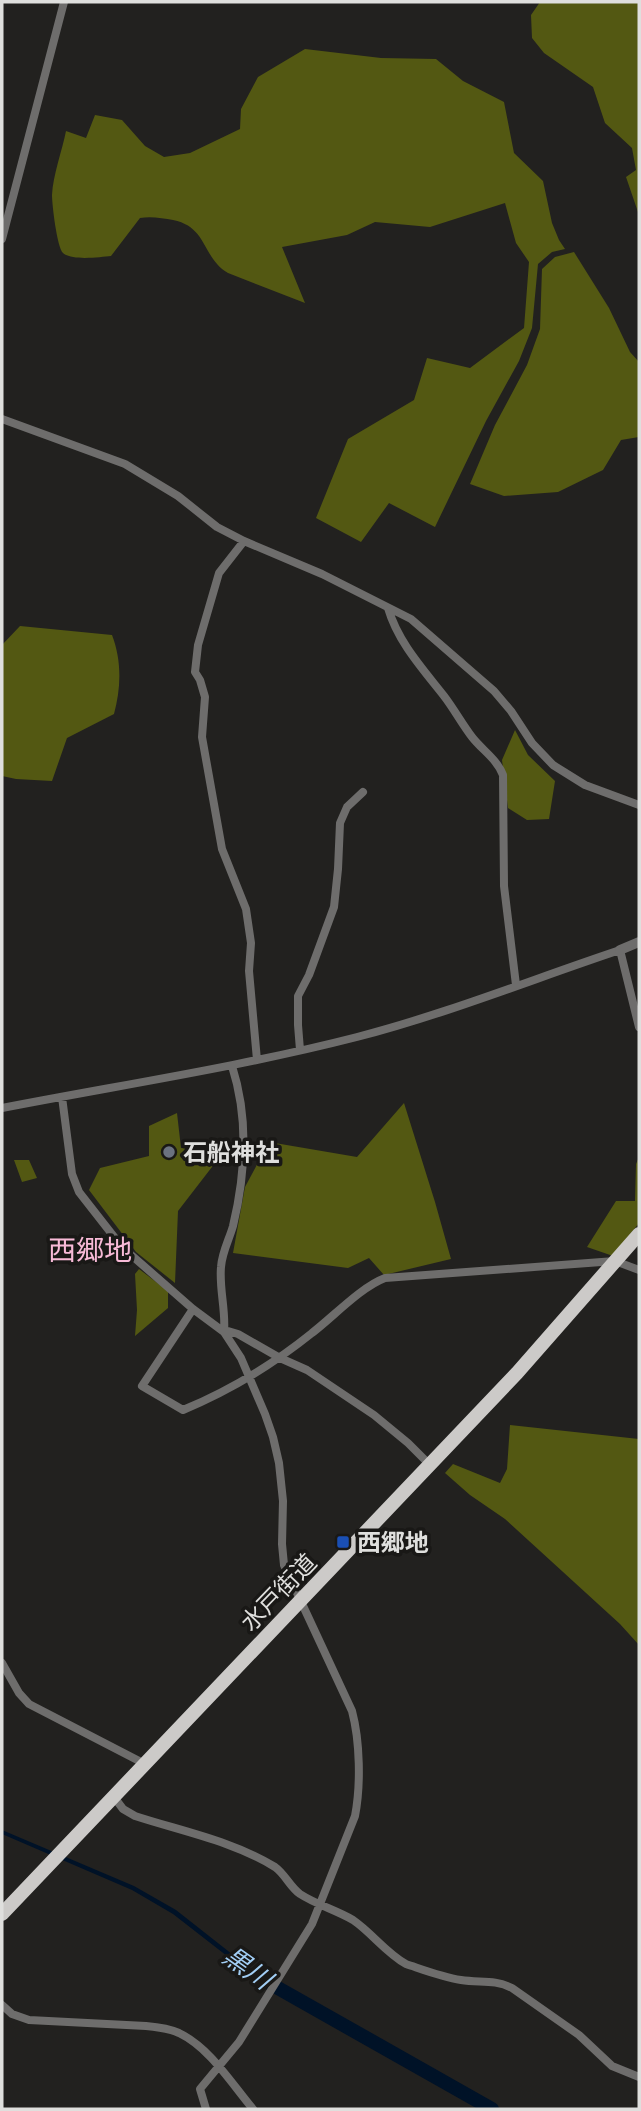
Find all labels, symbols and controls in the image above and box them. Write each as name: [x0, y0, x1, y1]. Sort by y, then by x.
place label: 石船神社: [183, 1136, 279, 1168]
marker: 石船神社: [161, 1144, 177, 1160]
district label: 西郷地: [48, 1231, 132, 1268]
place label: 西郷地: [357, 1526, 429, 1558]
marker: 西郷地: [335, 1534, 351, 1550]
street label: 水戸街道: [233, 1546, 323, 1638]
water label: 黒川: [217, 1938, 281, 1998]

